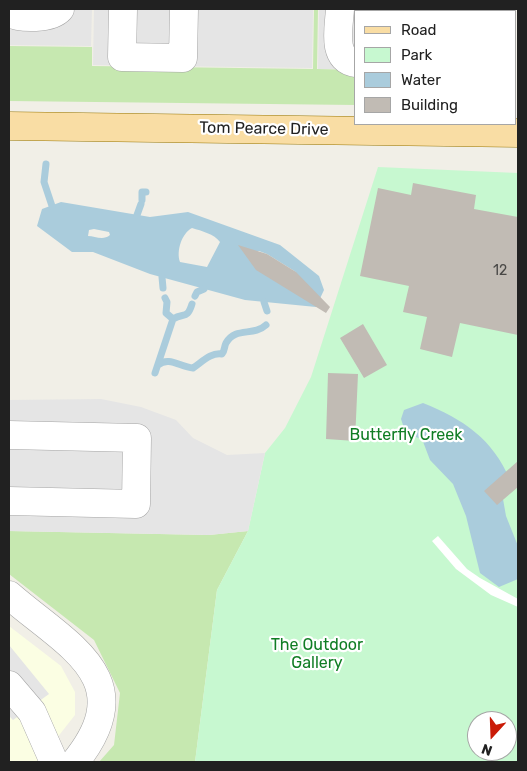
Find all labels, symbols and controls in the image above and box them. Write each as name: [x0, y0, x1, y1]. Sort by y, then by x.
legend: [354, 10, 517, 125]
text: Road: [401, 21, 437, 39]
text: Park: [401, 46, 432, 64]
text: Water: [401, 71, 441, 89]
text: Building: [401, 96, 458, 114]
street label: Tom Pearce Drive: [199, 118, 329, 140]
house number: 12: [493, 263, 507, 279]
park label: Butterfly Creek: [350, 425, 462, 445]
park label: The Outdoor Gallery: [271, 635, 363, 673]
north arrow: [467, 711, 517, 761]
text: N: [479, 740, 495, 759]

